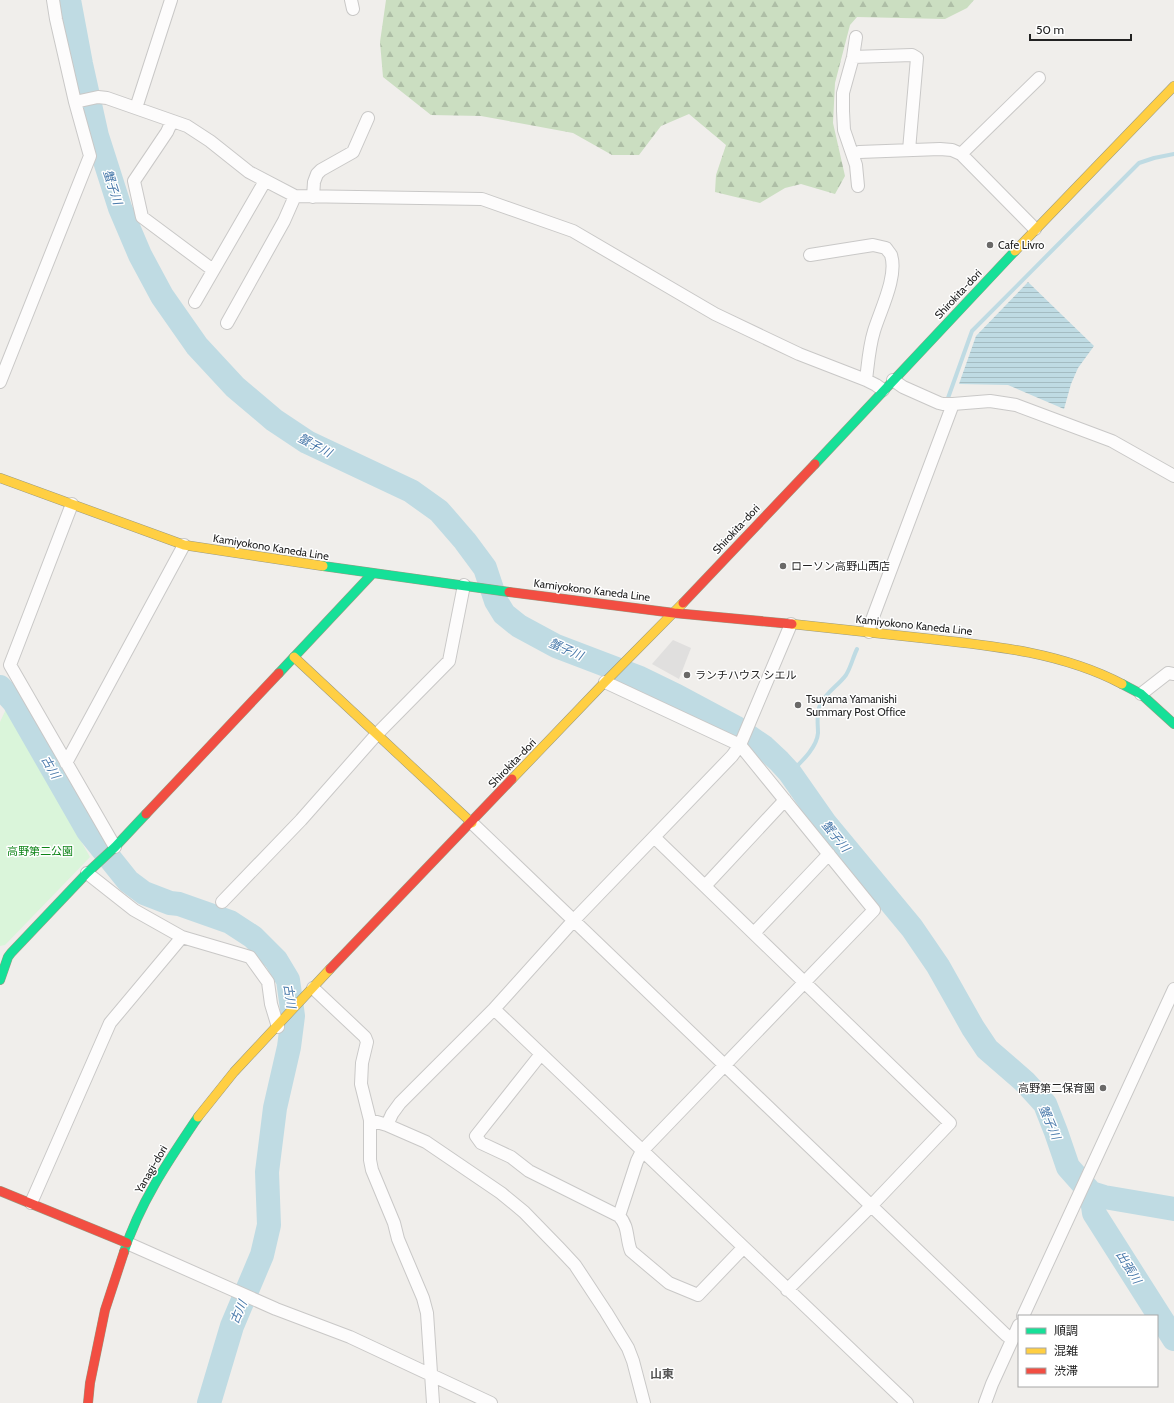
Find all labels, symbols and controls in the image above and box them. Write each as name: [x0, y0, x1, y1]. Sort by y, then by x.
scale bar: [1030, 16, 1131, 42]
text: 50 m: [1036, 22, 1064, 37]
water label: 蟹子川: [100, 168, 126, 208]
place label: Cafe Livro: [998, 238, 1044, 252]
marker: Cafe Livro: [985, 240, 995, 250]
street label: Shirokita-dori: [931, 266, 985, 322]
water label: 蟹子川: [296, 430, 336, 461]
street label: Shirokita-dori: [709, 501, 763, 557]
street label: Kamiyokono Kaneda Line: [212, 531, 330, 563]
place label: ローソン高野山西店: [791, 559, 890, 573]
marker: ローソン高野山西店: [778, 561, 788, 571]
street label: Kamiyokono Kaneda Line: [533, 576, 651, 604]
street label: Kamiyokono Kaneda Line: [855, 612, 973, 638]
water label: 蟹子川: [546, 635, 587, 664]
place label: ランチハウス シエル: [695, 668, 796, 682]
marker: ランチハウス シエル: [682, 670, 692, 680]
place label: Tsuyama Yamanishi Summary Post Office: [806, 692, 906, 719]
marker: Tsuyama Yamanishi Summary Post Office: [793, 700, 803, 710]
street label: Shirokita-dori: [485, 736, 539, 790]
water label: 古川: [39, 753, 64, 783]
water label: 蟹子川: [819, 817, 854, 856]
park label: 高野第二公園: [7, 844, 73, 858]
water label: 古川: [281, 983, 300, 1011]
place label: 高野第二保育園: [1018, 1081, 1095, 1095]
marker: 高野第二保育園: [1098, 1083, 1108, 1093]
water label: 蟹子川: [1036, 1102, 1065, 1143]
street label: Yanagi-dori: [131, 1143, 170, 1196]
water label: 出張川: [1113, 1248, 1146, 1288]
water label: 古川: [226, 1296, 250, 1326]
legend: [1018, 1315, 1158, 1387]
text: 順調: [1054, 1323, 1078, 1338]
text: 混雑: [1054, 1343, 1078, 1358]
text: 渋滞: [1054, 1363, 1078, 1378]
district label: 山東: [650, 1366, 674, 1381]

